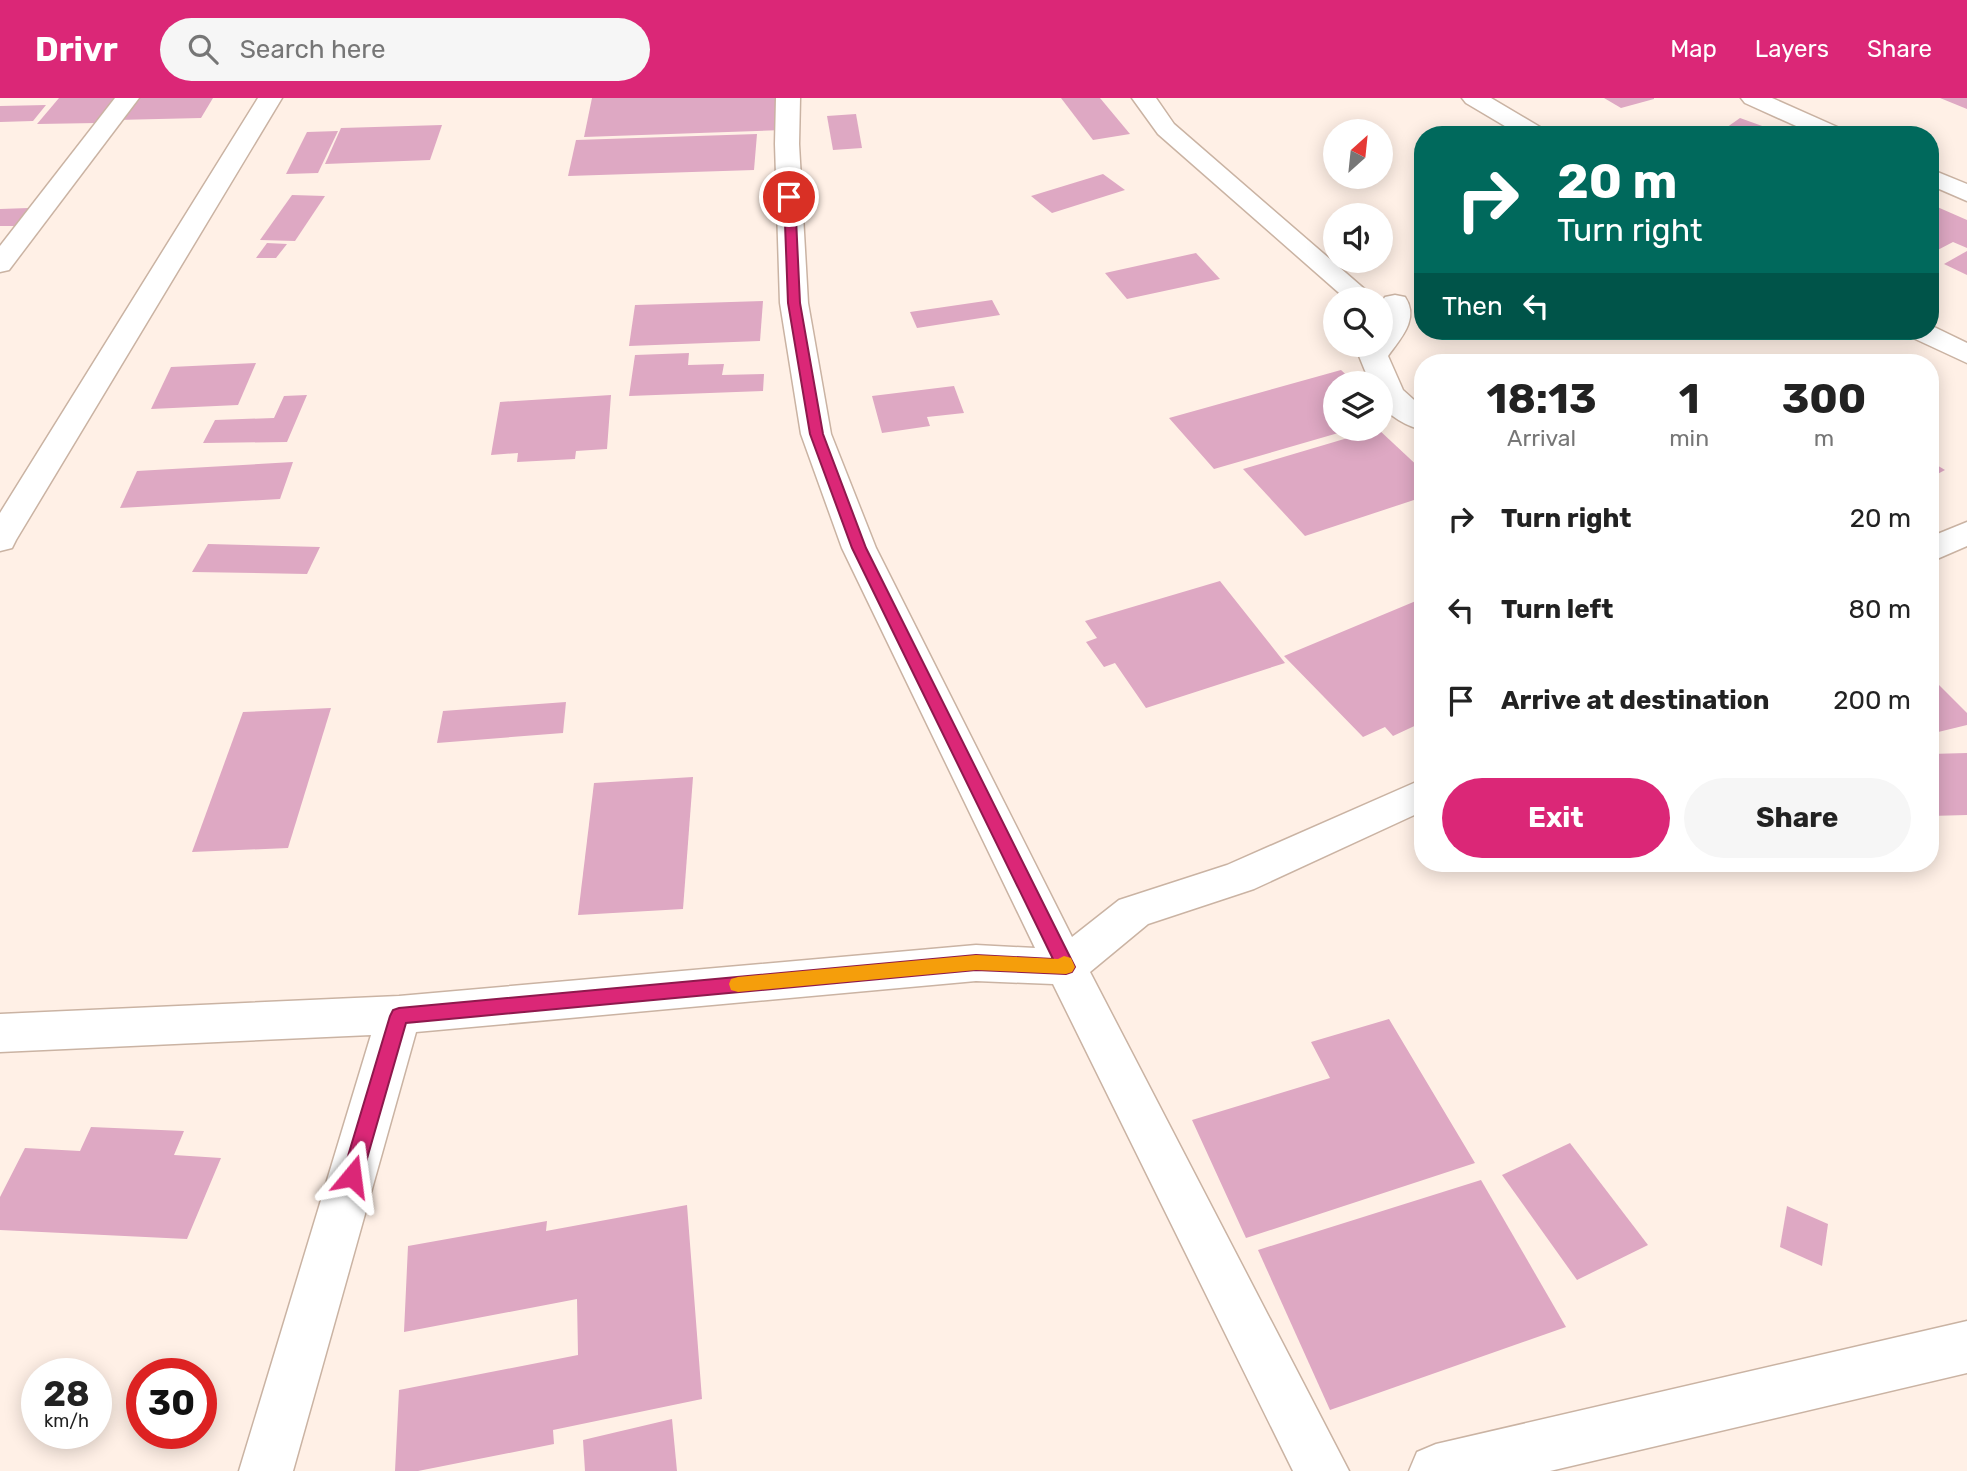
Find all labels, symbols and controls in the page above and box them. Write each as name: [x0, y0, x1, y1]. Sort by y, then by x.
search box: [160, 18, 650, 81]
text: Drivr: [35, 30, 118, 69]
icon: search: [184, 30, 222, 68]
text: Search here: [240, 34, 386, 65]
text: Map: [1670, 35, 1717, 63]
text: Layers: [1755, 35, 1829, 63]
text: Share: [1867, 35, 1932, 63]
north arrow: [1323, 119, 1393, 189]
map controls: [1323, 119, 1393, 441]
text: 20 m: [1557, 152, 1678, 210]
icon: right: [1442, 154, 1533, 245]
pin: [759, 167, 819, 227]
icon: arrive: [770, 178, 808, 216]
button: sound: [1323, 203, 1393, 273]
text: Turn right: [1557, 211, 1702, 249]
button: search: [1323, 287, 1393, 357]
icon: left: [1517, 287, 1555, 325]
text: Then: [1442, 291, 1503, 322]
button: layers: [1323, 371, 1393, 441]
text: 18:13: [1487, 374, 1597, 424]
text: 1: [1679, 374, 1700, 424]
text: 300: [1782, 374, 1866, 424]
text: Arrival: [1507, 424, 1576, 452]
text: min: [1669, 424, 1709, 452]
text: m: [1814, 424, 1834, 452]
icon: right: [1442, 500, 1480, 538]
text: Turn right: [1501, 503, 1631, 534]
text: 20 m: [1850, 503, 1911, 534]
icon: left: [1442, 591, 1480, 629]
text: Turn left: [1501, 594, 1613, 625]
text: 80 m: [1848, 594, 1911, 625]
icon: arrive: [1442, 682, 1480, 720]
text: Arrive at destination: [1501, 685, 1769, 716]
text: 200 m: [1833, 685, 1911, 716]
button: Exit: [1442, 778, 1670, 858]
button: Share: [1684, 778, 1911, 858]
position arrow: [315, 1139, 389, 1213]
speed limit sign: 30: [126, 1358, 217, 1449]
text: 28: [43, 1373, 90, 1415]
text: km/h: [44, 1410, 89, 1432]

